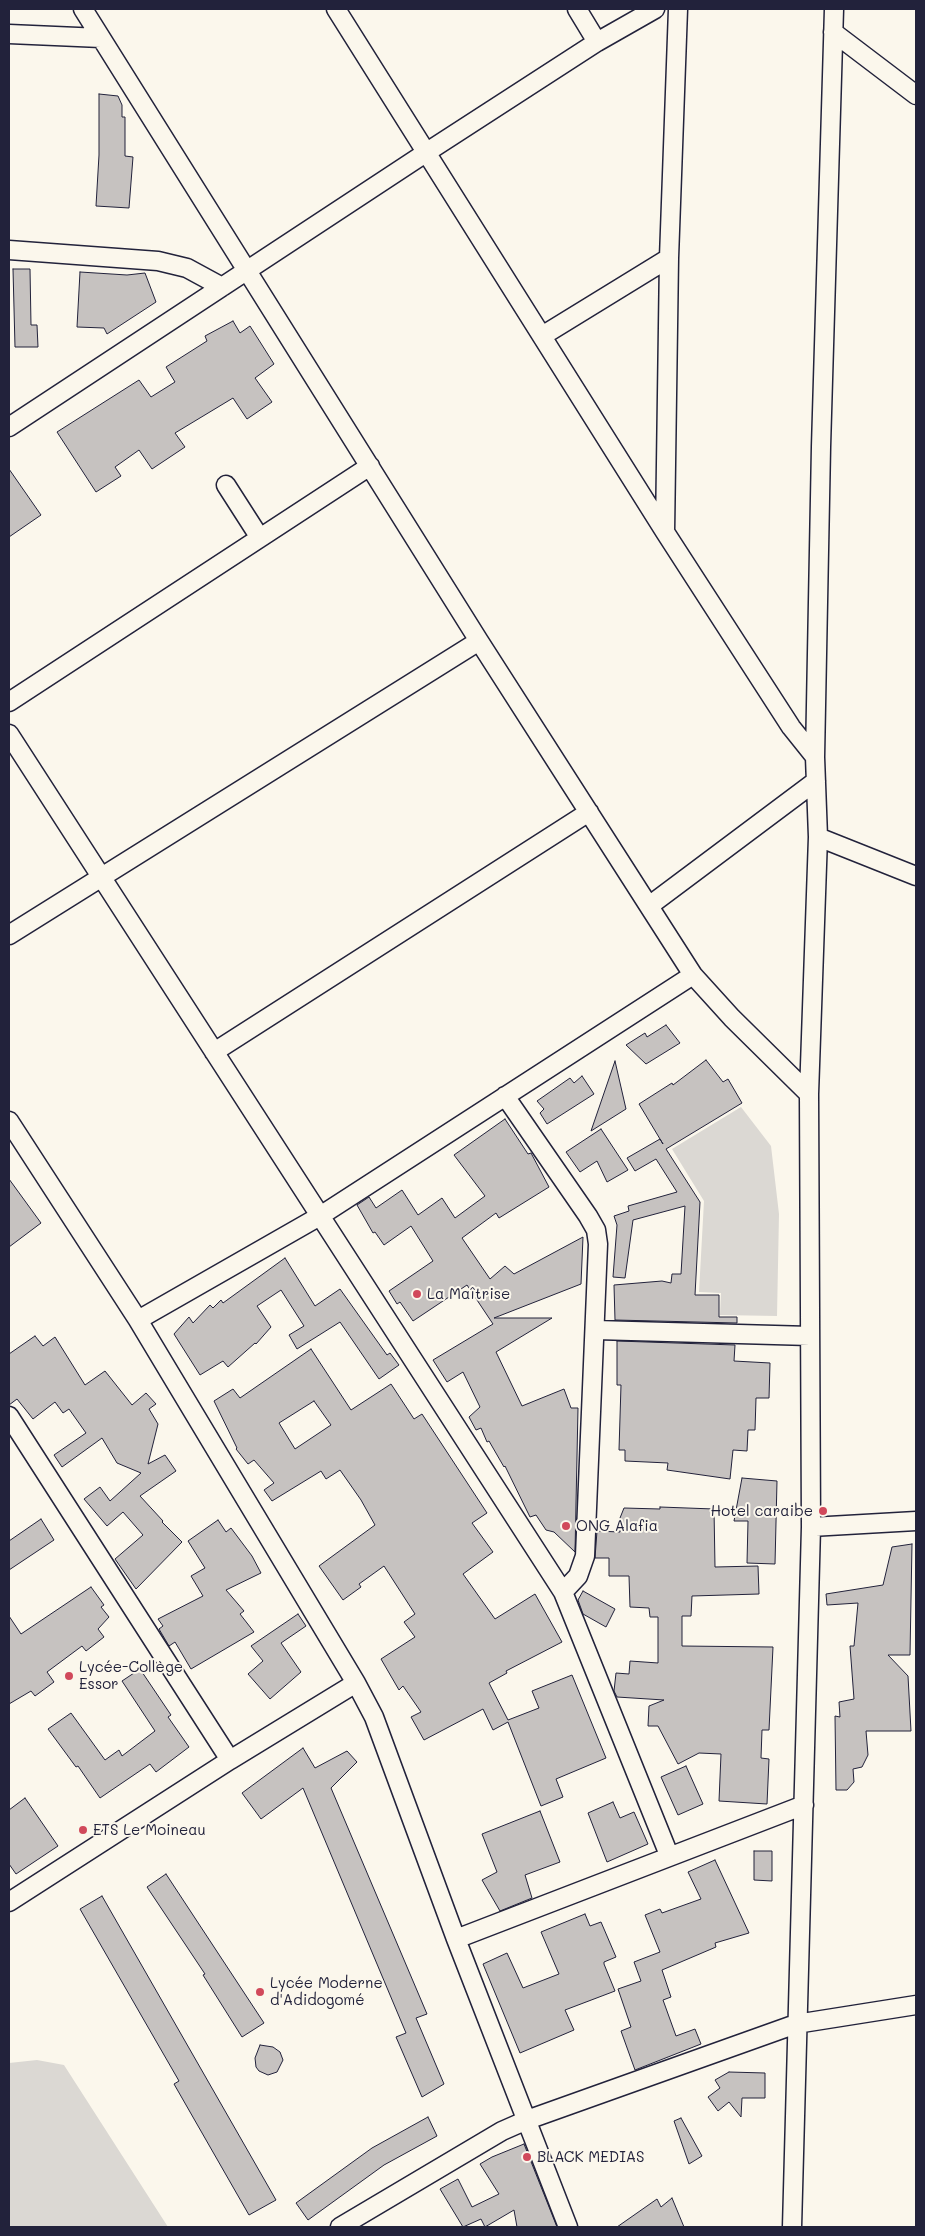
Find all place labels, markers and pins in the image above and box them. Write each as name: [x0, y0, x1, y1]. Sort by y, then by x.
place label: La Maîtrise: [427, 1285, 510, 1303]
marker: La Maîtrise: [411, 1288, 423, 1300]
place label: Hotel caraibe: [710, 1502, 813, 1520]
marker: Hotel caraibe: [817, 1505, 829, 1517]
place label: ONG Alafia: [576, 1517, 658, 1535]
marker: ONG Alafia: [560, 1520, 572, 1532]
place label: Lycée-Collège Essor: [79, 1658, 183, 1693]
marker: Lycée-Collège Essor: [63, 1670, 75, 1682]
place label: ETS Le Moineau: [93, 1821, 206, 1839]
marker: ETS Le Moineau: [77, 1824, 89, 1836]
place label: Lycée Moderne d'Adidogomé: [270, 1974, 383, 2009]
marker: Lycée Moderne d'Adidogomé: [254, 1986, 266, 1998]
place label: BLACK MEDIAS: [537, 2148, 645, 2166]
marker: BLACK MEDIAS: [521, 2151, 533, 2163]

